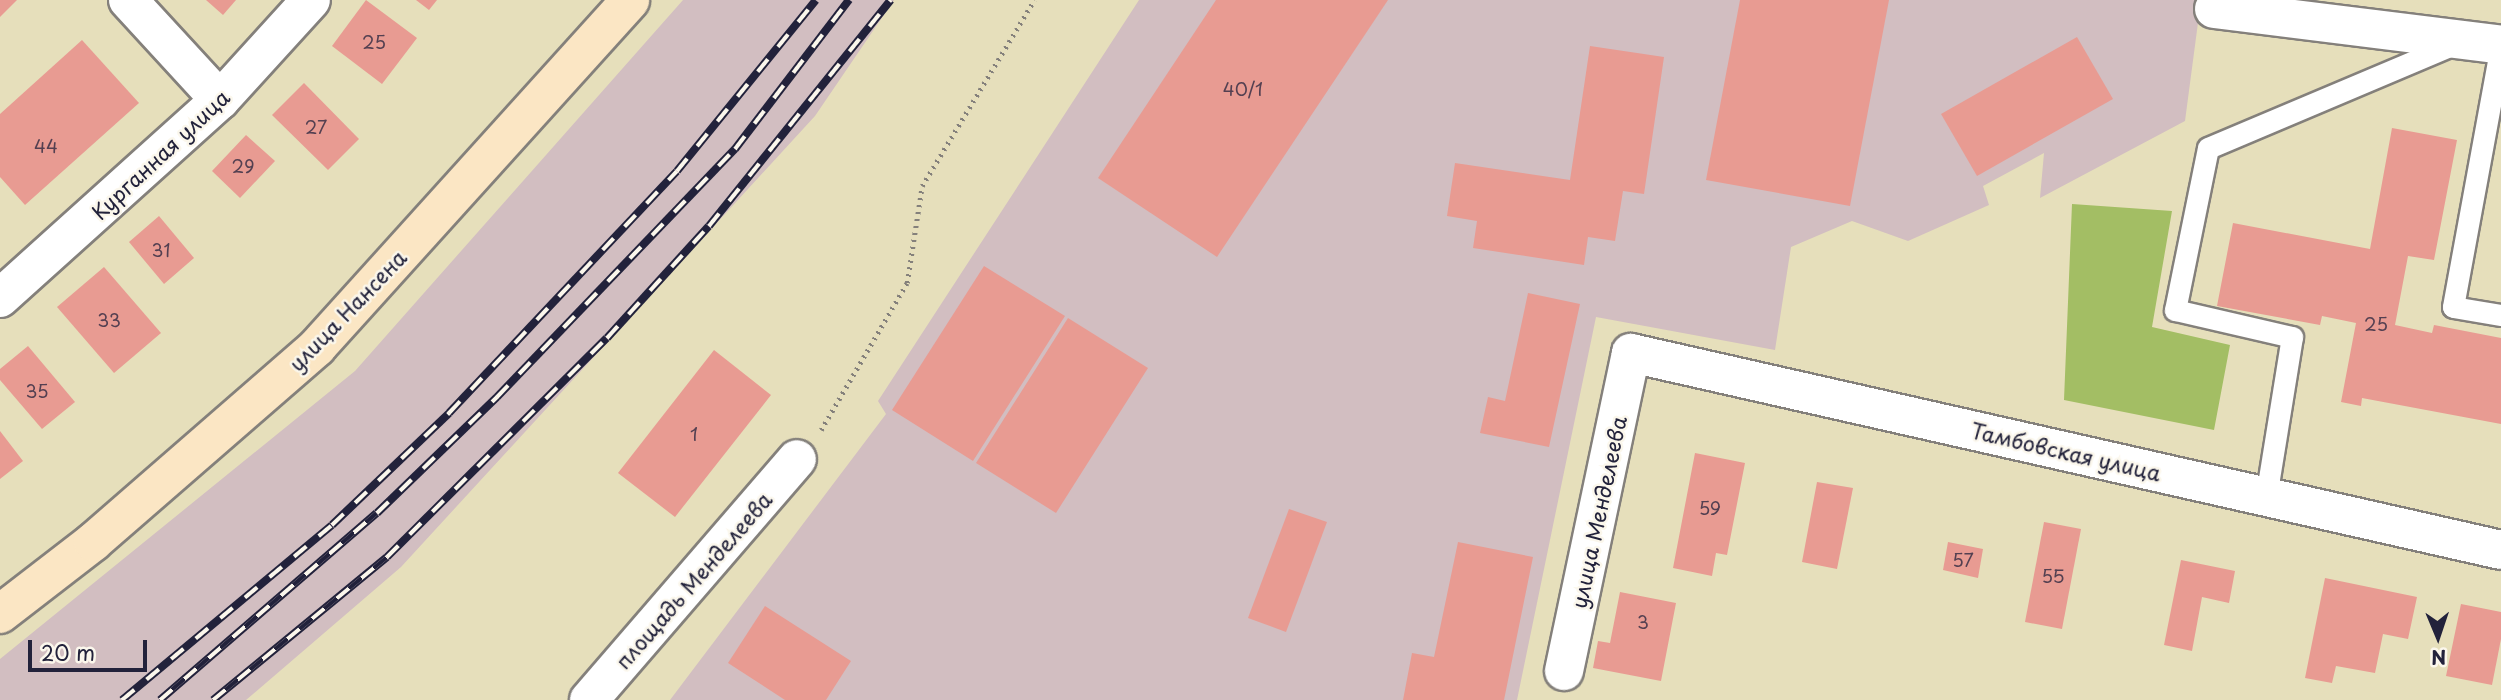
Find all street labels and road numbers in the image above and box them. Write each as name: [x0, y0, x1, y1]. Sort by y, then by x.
street label: Курганная улица: [86, 83, 234, 225]
street label: улица Нансена: [283, 244, 411, 376]
street label: улица Менделеева: [1565, 413, 1631, 611]
street label: Тамбовская улица: [1968, 417, 2164, 485]
street label: площадь Менделеева: [610, 487, 776, 673]

